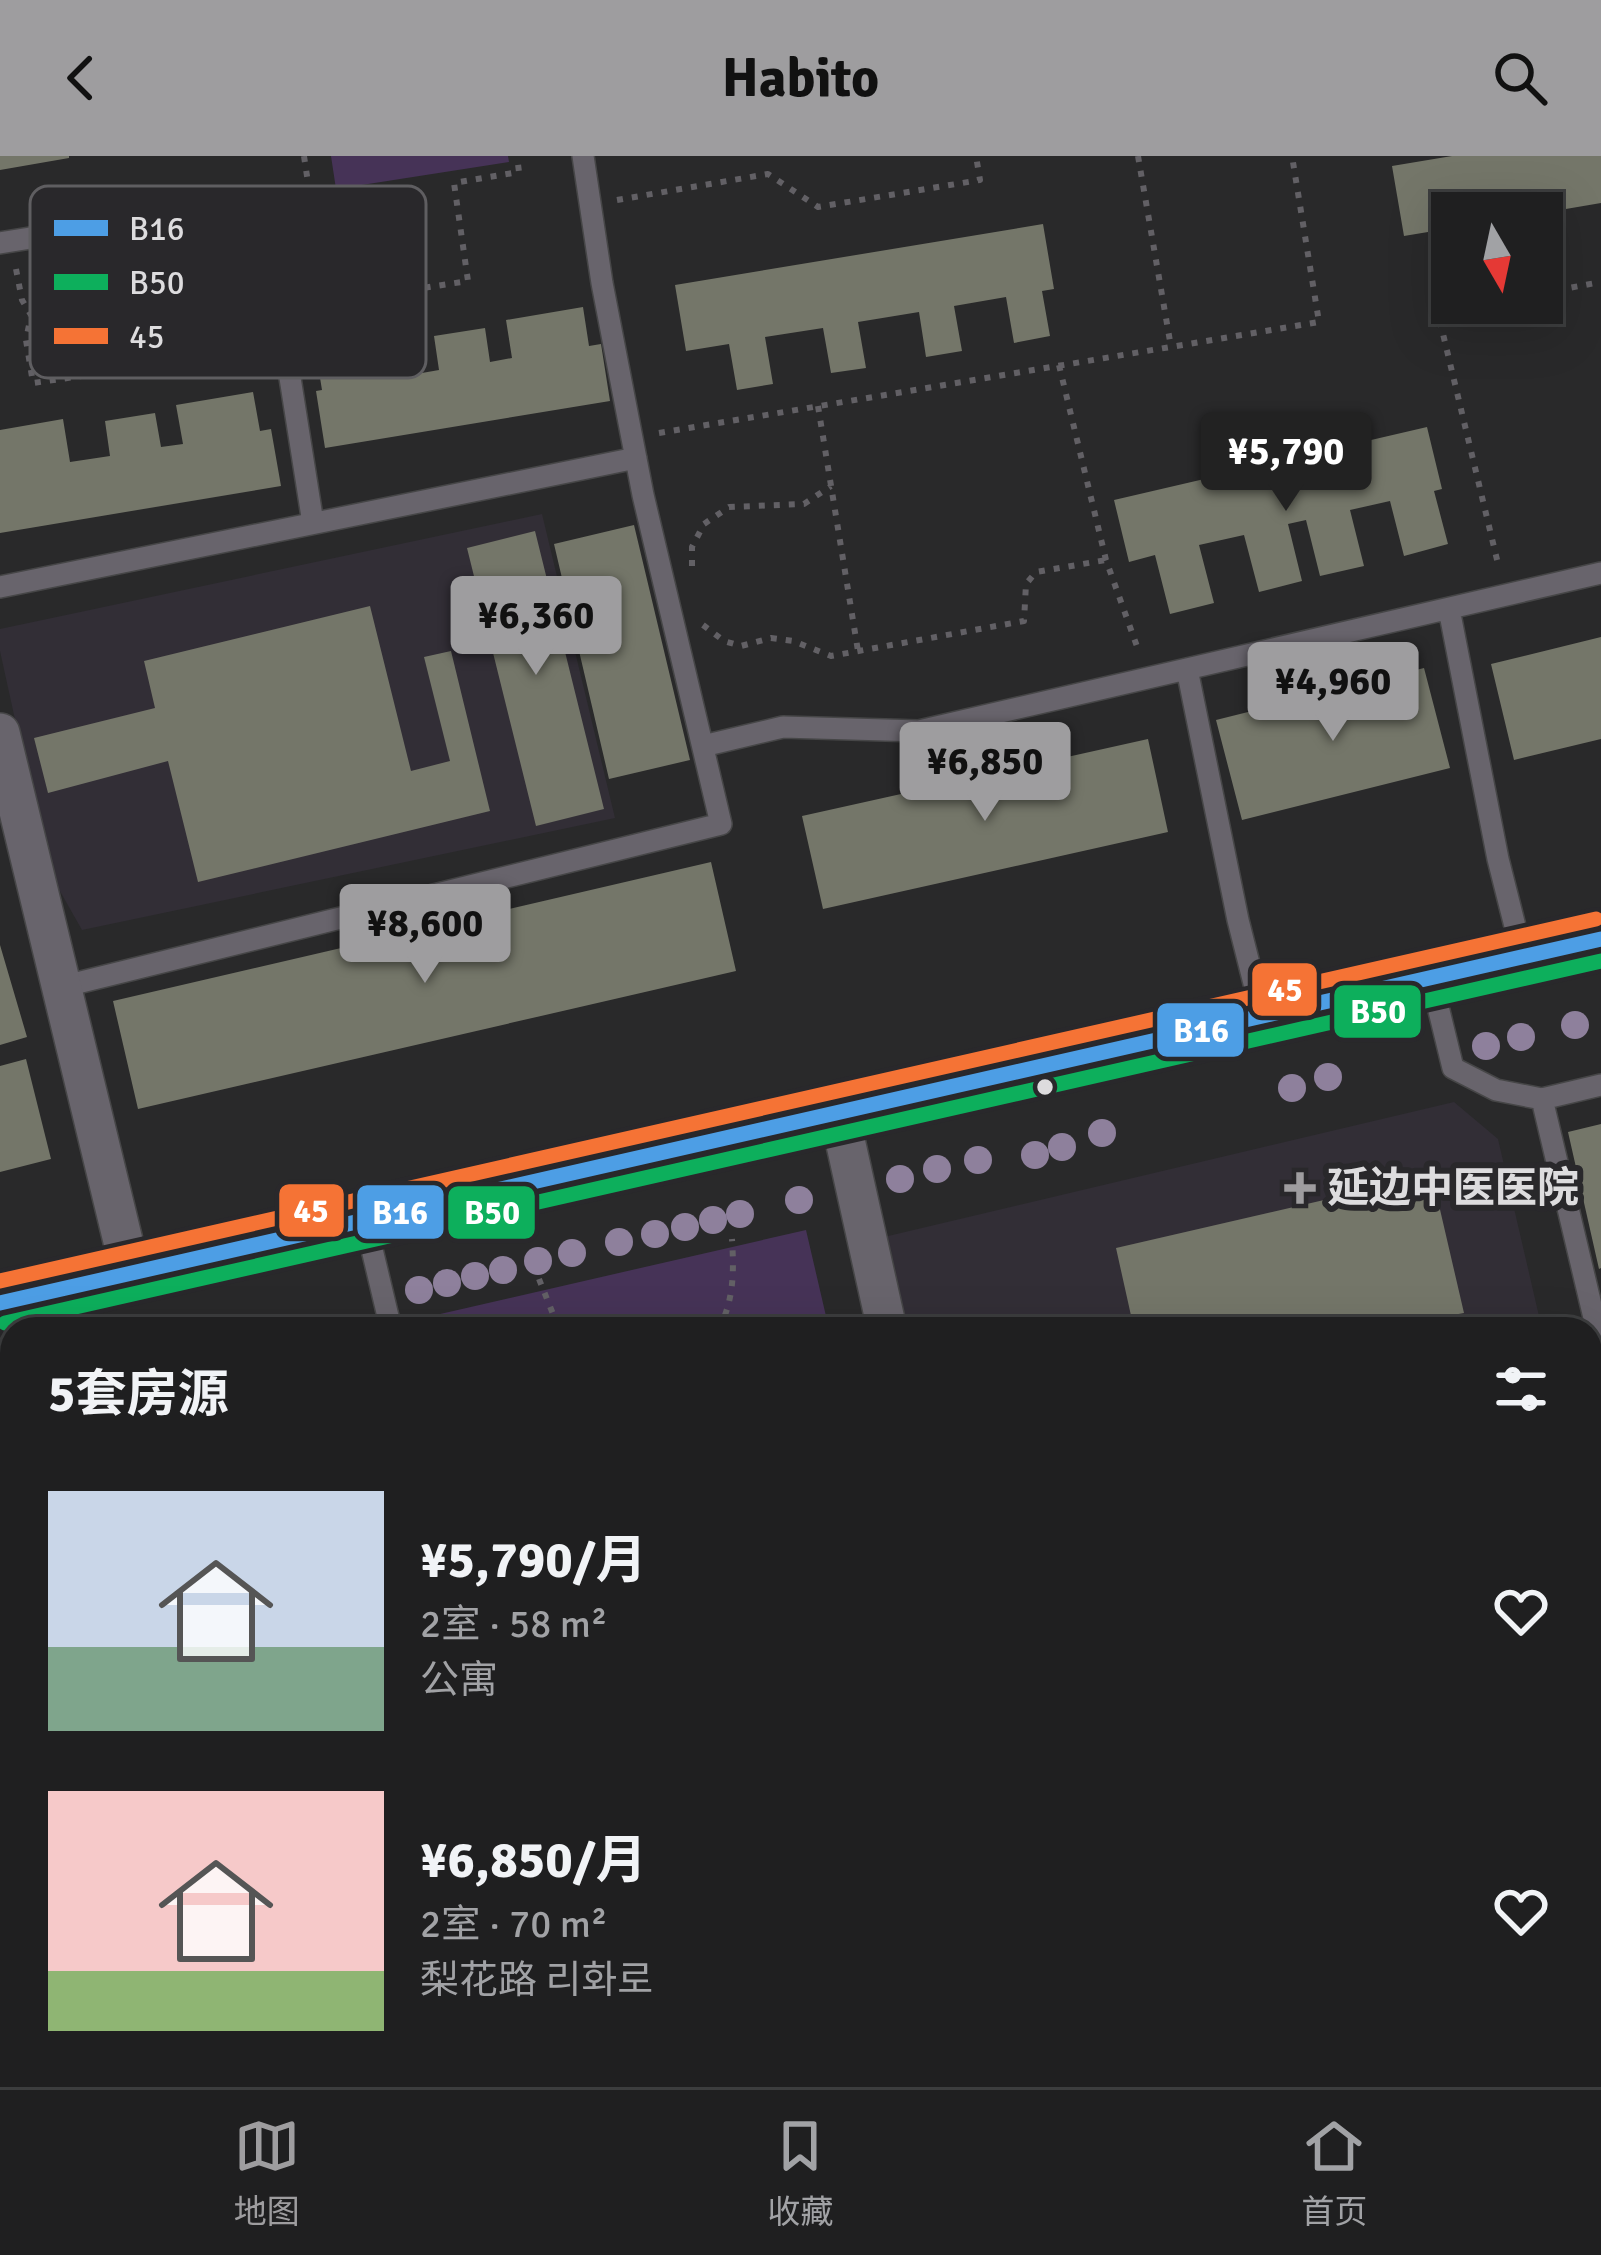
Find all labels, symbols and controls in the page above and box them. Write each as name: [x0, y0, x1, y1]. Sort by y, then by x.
icon: back: [48, 45, 114, 111]
text: Habito: [722, 45, 879, 112]
icon: search: [1487, 45, 1553, 111]
legend: [30, 186, 426, 378]
north arrow: [1431, 192, 1563, 324]
map controls: [1431, 192, 1563, 324]
text: B16: [129, 209, 185, 250]
text: B50: [129, 263, 185, 304]
text: 45: [129, 317, 165, 358]
pin: ¥5,790: [1188, 412, 1384, 514]
text: ¥5,790: [1228, 427, 1344, 475]
pin: ¥6,360: [438, 576, 634, 678]
text: ¥6,360: [478, 591, 594, 639]
pin: ¥4,960: [1235, 642, 1431, 744]
text: ¥4,960: [1275, 657, 1391, 705]
pin: ¥6,850: [887, 722, 1083, 824]
text: ¥6,850: [927, 737, 1043, 785]
pin: ¥8,600: [327, 884, 523, 986]
text: ¥8,600: [367, 899, 483, 947]
line badge: 45: [1250, 961, 1319, 1018]
text: 45: [1267, 970, 1303, 1011]
line badge: B50: [1332, 983, 1423, 1040]
text: B50: [1350, 992, 1406, 1033]
line badge: B16: [1155, 1001, 1246, 1059]
text: B16: [1173, 1011, 1229, 1052]
unlabelled marker: [1034, 1076, 1056, 1098]
place label: 延边中医医院: [1327, 1163, 1579, 1214]
marker: 延边中医医院: [1284, 1172, 1316, 1204]
line badge: 45: [277, 1182, 346, 1239]
line badge: B16: [355, 1183, 446, 1241]
line badge: B50: [446, 1184, 537, 1241]
text: 45: [293, 1191, 329, 1232]
text: B16: [372, 1193, 428, 1234]
text: B50: [464, 1193, 520, 1234]
icon: filters: [1488, 1356, 1554, 1422]
text: 5套房源: [48, 1363, 229, 1426]
text: ¥5,790/月: [420, 1529, 647, 1592]
icon: home: [144, 1539, 288, 1683]
icon: heart: [1488, 1578, 1554, 1644]
text: 2室 · 58 m²: [420, 1600, 607, 1648]
text: 公寓: [420, 1656, 498, 1704]
text: ¥6,850/月: [420, 1829, 647, 1892]
icon: home: [144, 1839, 288, 1983]
icon: heart: [1488, 1878, 1554, 1944]
text: 2室 · 70 m²: [420, 1900, 607, 1948]
text: 梨花路 리화로: [420, 1956, 653, 2004]
tab: 地图: [234, 2113, 300, 2233]
tab: 收藏: [767, 2113, 833, 2233]
tab: 首页: [1301, 2113, 1367, 2233]

